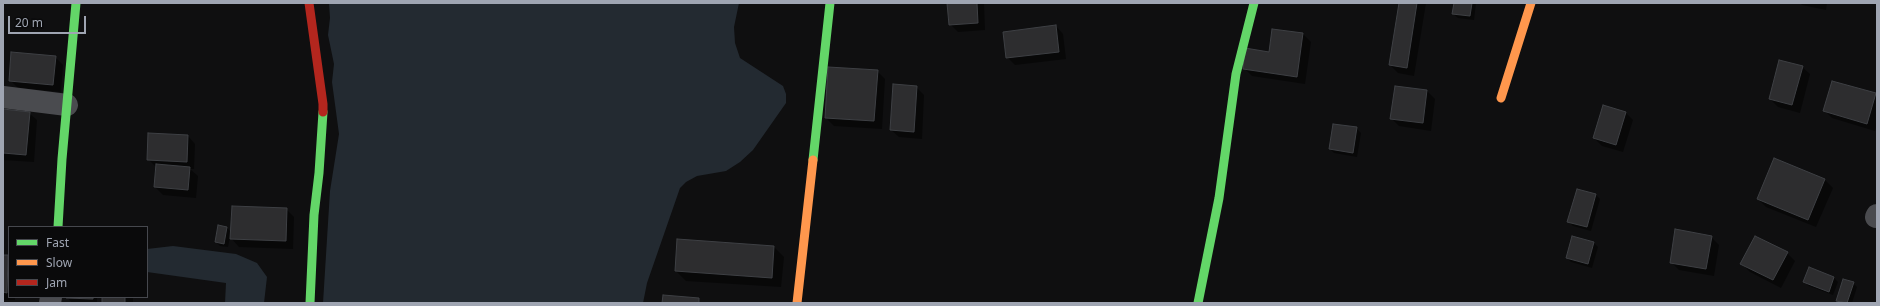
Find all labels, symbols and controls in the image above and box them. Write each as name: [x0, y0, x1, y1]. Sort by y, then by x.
scale bar: [10, 8, 88, 34]
text: 20 m: [15, 14, 43, 31]
legend: [8, 226, 148, 298]
text: Fast: [46, 234, 69, 251]
text: Slow: [46, 254, 72, 271]
text: Jam: [46, 274, 67, 291]

